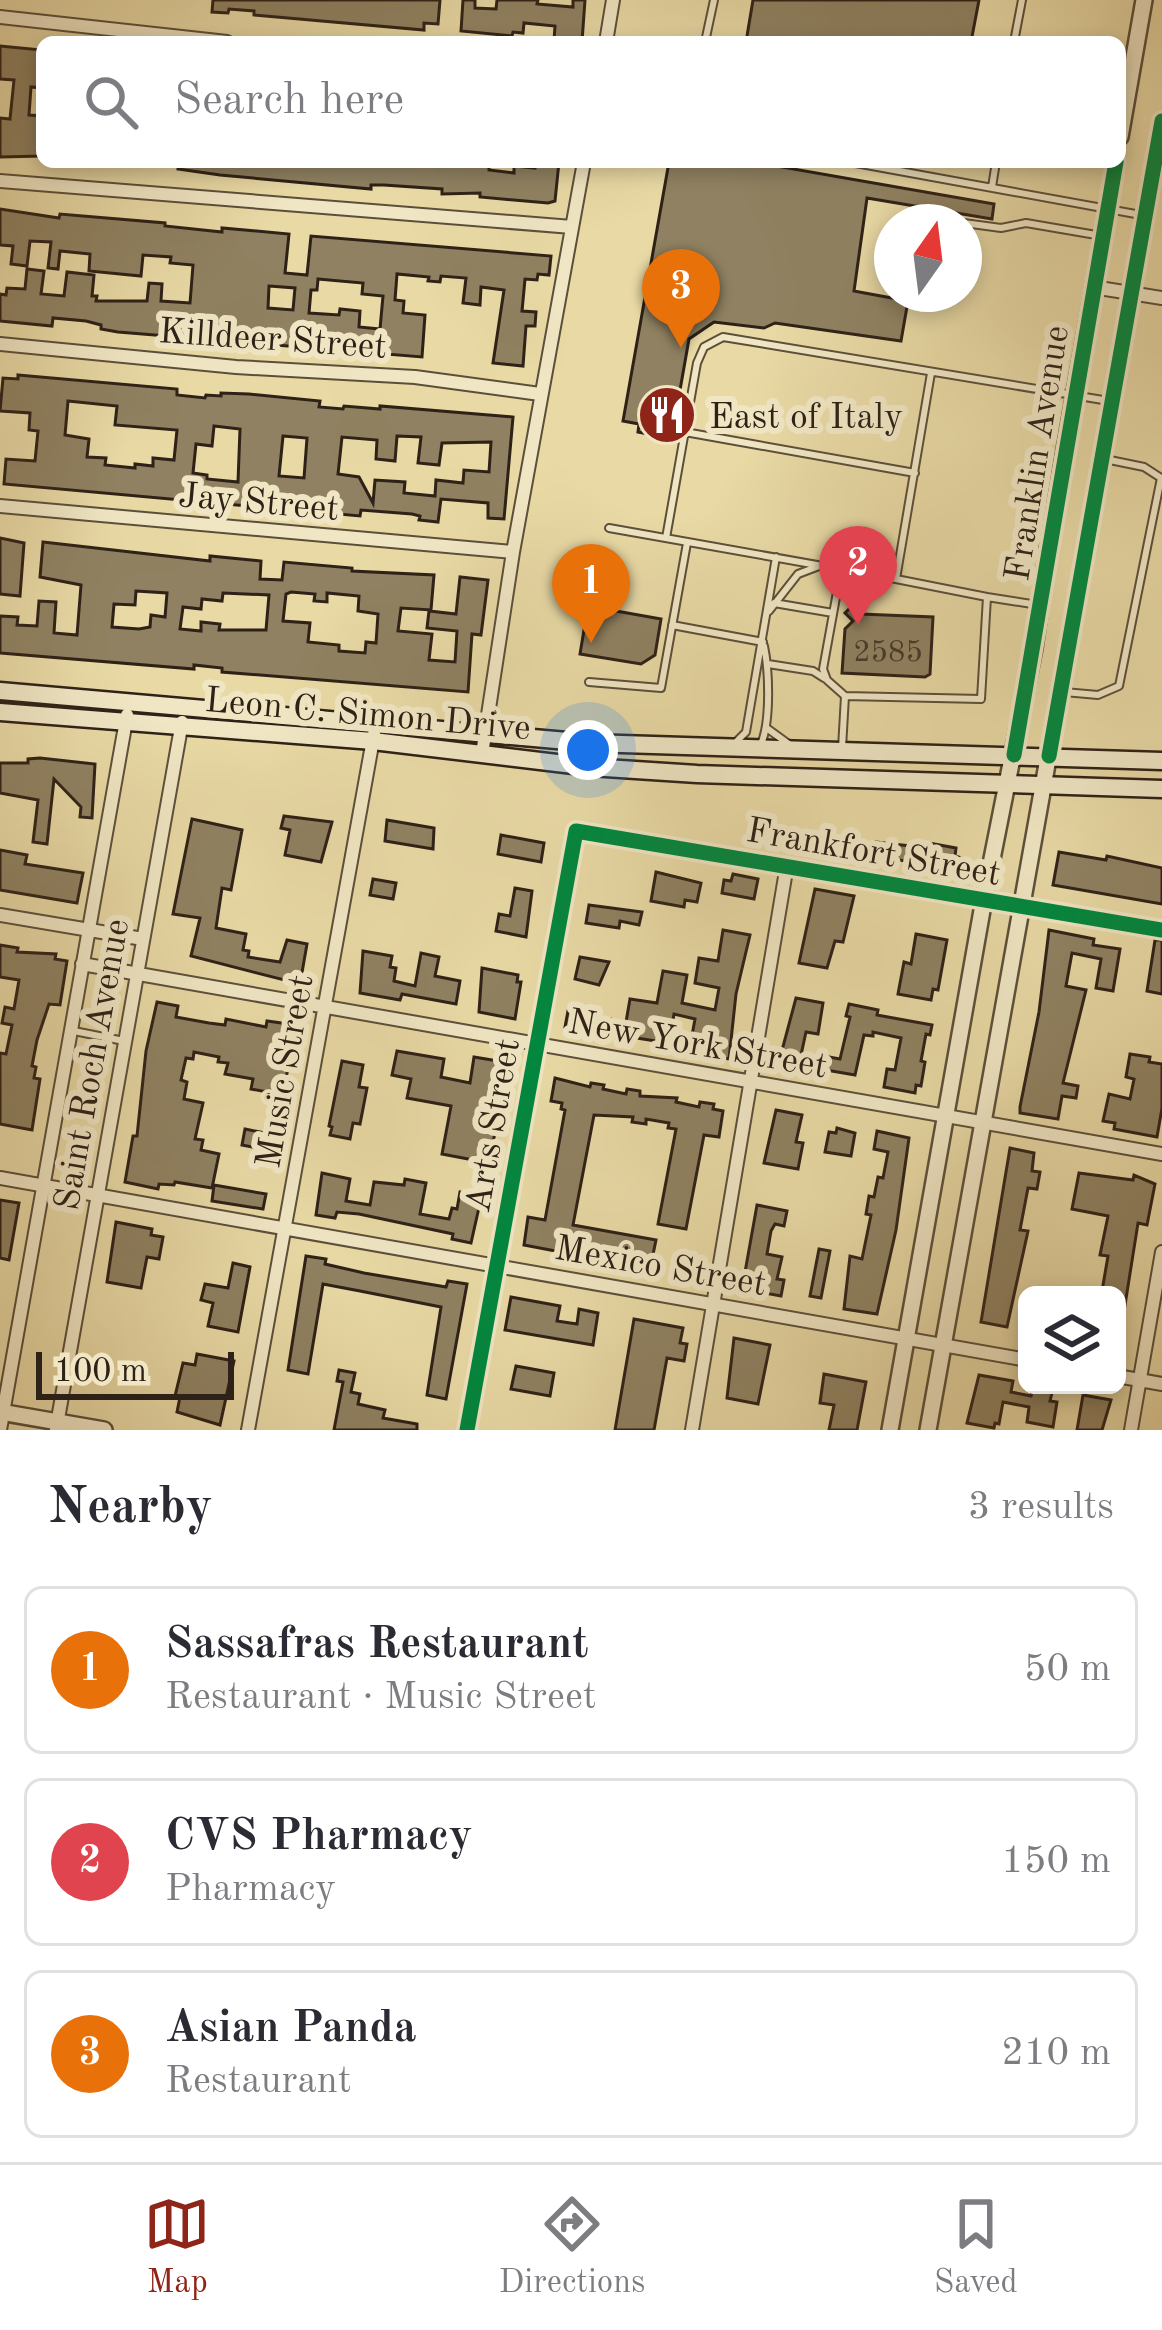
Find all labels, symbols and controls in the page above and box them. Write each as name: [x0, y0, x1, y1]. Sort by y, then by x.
search box: [36, 36, 1126, 168]
icon: search: [78, 69, 144, 135]
text: Search here: [174, 79, 404, 124]
north arrow: [874, 204, 982, 312]
pin: 3: [642, 249, 720, 348]
street label: Killdeer Street: [157, 315, 388, 367]
street label: Franklin Avenue: [1001, 323, 1077, 584]
restaurant icon: East of Italy: [636, 384, 698, 446]
place label: East of Italy: [709, 401, 903, 437]
street label: Jay Street: [177, 479, 341, 529]
pin: 2: [819, 526, 897, 625]
pin: 1: [552, 544, 630, 643]
house number: 2585: [853, 638, 923, 668]
street label: Leon C. Simon Drive: [203, 684, 532, 748]
your location: [558, 720, 618, 780]
street label: Frankfort Street: [743, 814, 1003, 894]
street label: Saint Roch Avenue: [51, 916, 137, 1213]
street label: Music Street: [252, 972, 322, 1171]
street label: New York Street: [565, 1005, 830, 1086]
street label: Arts Street: [462, 1036, 528, 1215]
street label: Mexico Street: [552, 1232, 769, 1304]
map controls: [1018, 1286, 1126, 1394]
button: layers: [1018, 1286, 1126, 1394]
scale bar: [36, 1346, 234, 1399]
text: 100 m: [54, 1356, 147, 1389]
text: Nearby: [48, 1483, 213, 1534]
text: 3 results: [968, 1488, 1114, 1527]
text: Sassafras Restaurant: [165, 1623, 589, 1668]
text: 1: [79, 1650, 101, 1689]
text: 50 m: [1024, 1650, 1111, 1689]
text: Restaurant · Music Street: [165, 1678, 597, 1717]
text: CVS Pharmacy: [165, 1815, 473, 1860]
text: 2: [79, 1842, 101, 1881]
text: 150 m: [1001, 1842, 1111, 1881]
text: Pharmacy: [165, 1870, 336, 1909]
text: Asian Panda: [165, 2007, 417, 2052]
text: 3: [79, 2034, 101, 2073]
text: 210 m: [1001, 2034, 1111, 2073]
text: Restaurant: [165, 2062, 352, 2101]
tab: Map: [144, 2191, 210, 2304]
tab: Directions: [499, 2191, 645, 2304]
tab: Saved: [934, 2191, 1018, 2304]

